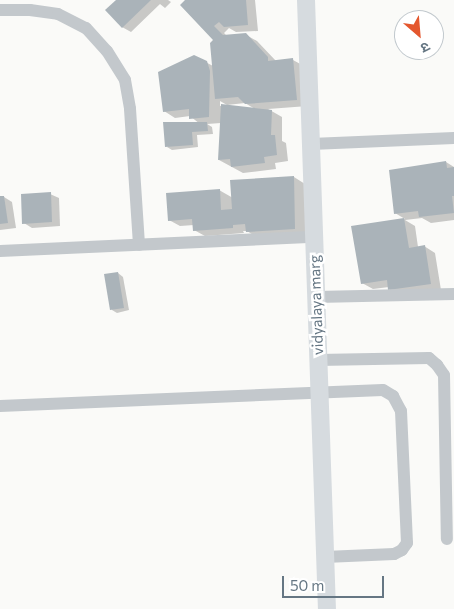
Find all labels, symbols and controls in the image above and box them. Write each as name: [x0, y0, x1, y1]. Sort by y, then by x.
north arrow: [394, 10, 444, 60]
text: उ: [418, 38, 433, 57]
street label: vidyalaya marg: [305, 254, 327, 356]
scale bar: [284, 566, 386, 598]
text: 50 m: [290, 576, 324, 594]

